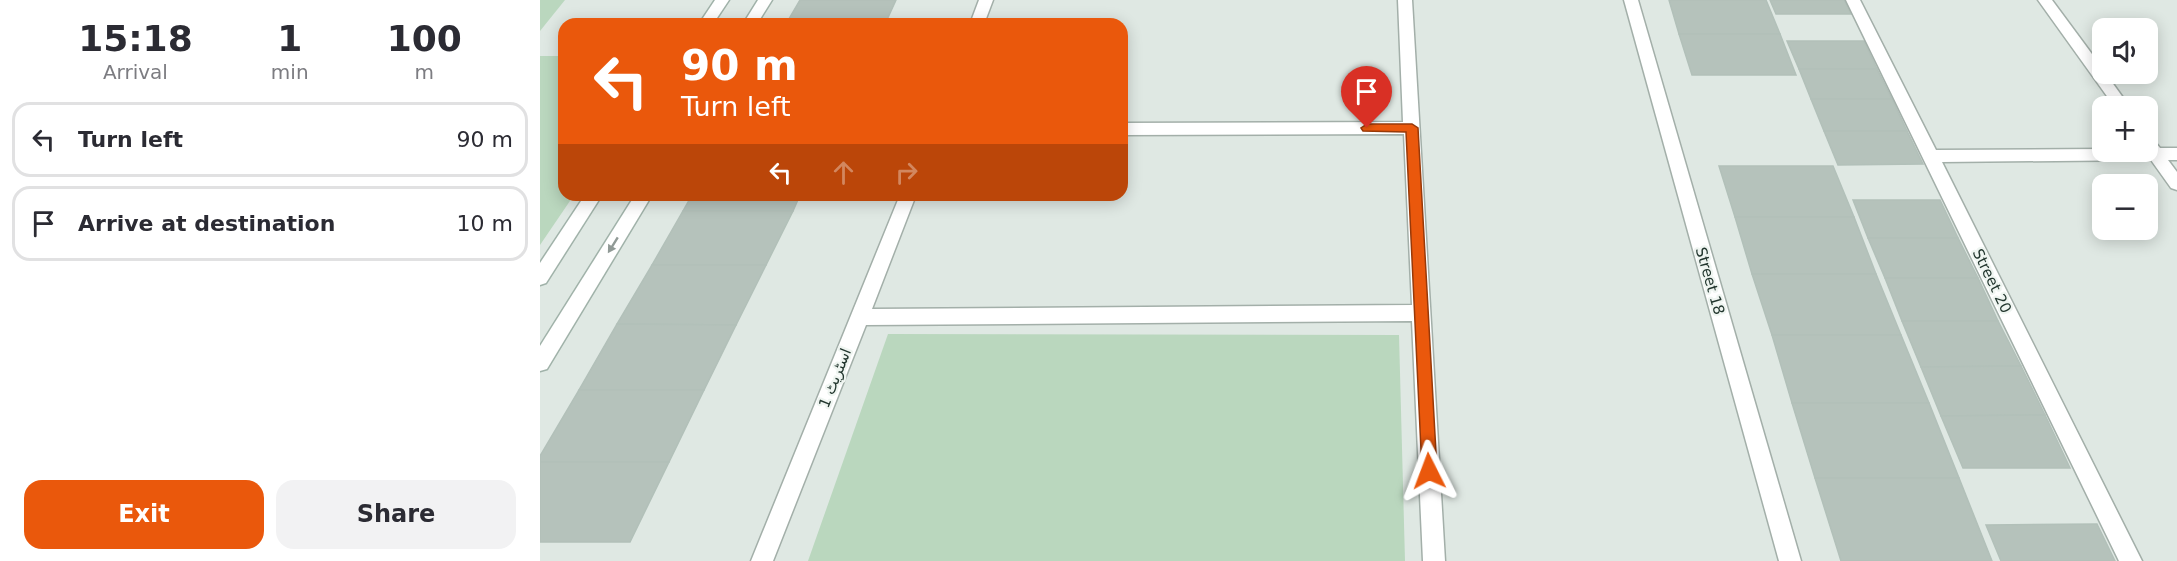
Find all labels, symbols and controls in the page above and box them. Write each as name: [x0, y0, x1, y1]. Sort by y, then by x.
text: 15:18: [78, 18, 193, 59]
text: 1: [277, 18, 302, 59]
text: 100: [387, 18, 462, 59]
map controls: [2092, 18, 2158, 240]
button: sound: [2092, 18, 2158, 84]
text: 90 m: [681, 41, 798, 90]
icon: left: [582, 42, 660, 120]
text: Arrival: [103, 60, 168, 84]
text: min: [271, 60, 309, 84]
text: m: [415, 60, 434, 84]
pin: [1341, 66, 1392, 128]
icon: arrive: [1350, 75, 1383, 108]
text: Turn left: [681, 91, 791, 122]
button: +: [2092, 96, 2158, 162]
icon: left: [27, 123, 60, 156]
text: Turn left: [78, 127, 183, 152]
text: 90 m: [457, 127, 513, 152]
icon: left: [764, 156, 797, 189]
icon: ahead: [827, 156, 860, 189]
icon: right: [890, 156, 923, 189]
button: −: [2092, 174, 2158, 240]
icon: arrive: [27, 207, 60, 240]
text: Arrive at destination: [78, 211, 335, 236]
text: 10 m: [457, 211, 513, 236]
one-way arrow: [608, 237, 619, 253]
street label: Street 18: [1692, 245, 1728, 317]
street label: Street 20: [1969, 246, 2015, 316]
street label: اسٹریٹ 1: [815, 346, 855, 410]
position arrow: [1397, 439, 1461, 503]
button: Exit: [24, 480, 264, 549]
button: Share: [276, 480, 516, 549]

